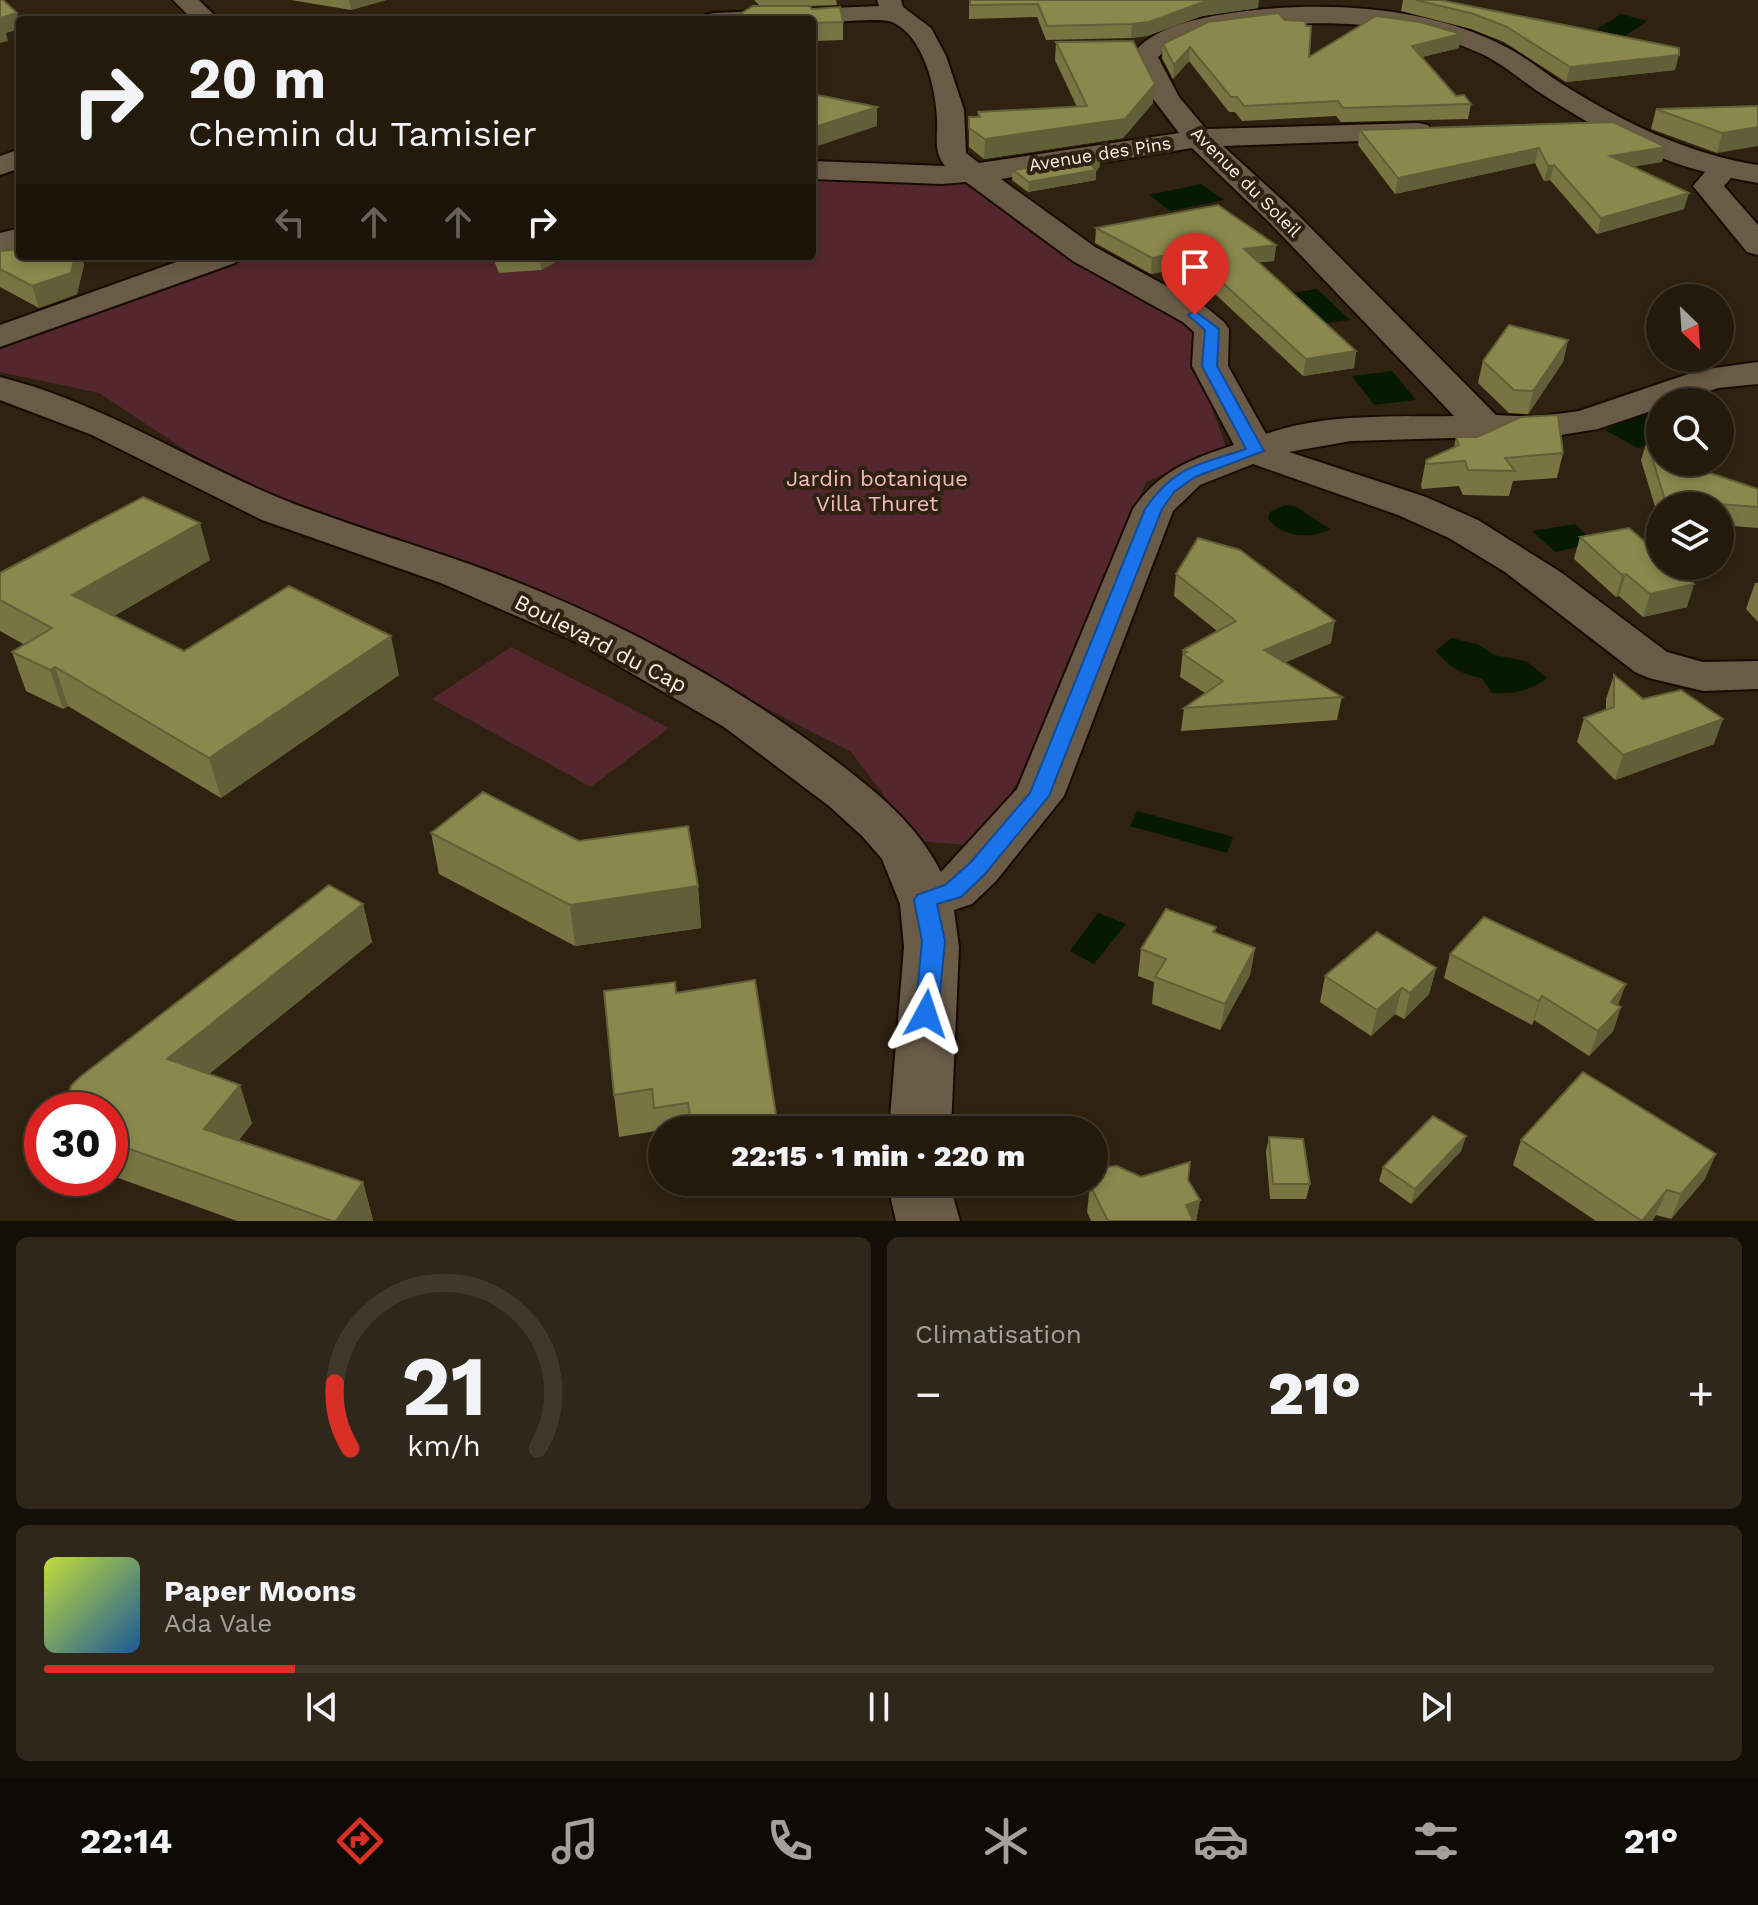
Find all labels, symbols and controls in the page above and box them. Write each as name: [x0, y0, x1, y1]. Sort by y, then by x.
text: 20 m: [188, 46, 326, 112]
icon: right: [56, 48, 160, 152]
text: Chemin du Tamisier: [188, 113, 537, 155]
street label: Avenue du Soleil: [1187, 122, 1306, 241]
street label: Avenue des Pins: [1027, 132, 1172, 175]
icon: left: [268, 200, 312, 244]
icon: ahead: [352, 200, 396, 244]
icon: ahead: [436, 200, 480, 244]
icon: right: [520, 200, 564, 244]
pin: [1161, 233, 1229, 315]
icon: arrive: [1173, 245, 1217, 289]
north arrow: [1646, 284, 1734, 372]
map controls: [1646, 284, 1734, 580]
button: search: [1646, 388, 1734, 476]
park label: Jardin botanique Villa Thuret: [786, 466, 968, 516]
button: layers: [1646, 492, 1734, 580]
street label: Boulevard du Cap: [510, 589, 691, 698]
position arrow: [884, 972, 968, 1056]
speed limit sign: 30: [24, 1092, 128, 1196]
text: 22:15 · 1 min · 220 m: [731, 1138, 1025, 1173]
text: Climatisation: [915, 1319, 1082, 1349]
text: 21: [401, 1338, 486, 1435]
text: 21°: [1268, 1358, 1361, 1429]
text: −: [915, 1368, 942, 1420]
text: +: [1687, 1368, 1714, 1420]
text: km/h: [407, 1429, 480, 1463]
text: Paper Moons: [164, 1573, 356, 1608]
text: Ada Vale: [164, 1608, 272, 1638]
icon: previous: [300, 1685, 344, 1729]
icon: pause: [857, 1685, 901, 1729]
icon: next: [1414, 1685, 1458, 1729]
icon: directions: [332, 1813, 388, 1869]
icon: music: [547, 1813, 603, 1869]
icon: phone: [762, 1813, 818, 1869]
icon: climate: [978, 1813, 1034, 1869]
icon: car: [1193, 1813, 1249, 1869]
icon: filters: [1408, 1813, 1464, 1869]
text: 22:14: [80, 1820, 172, 1862]
text: 21°: [1624, 1820, 1678, 1862]

